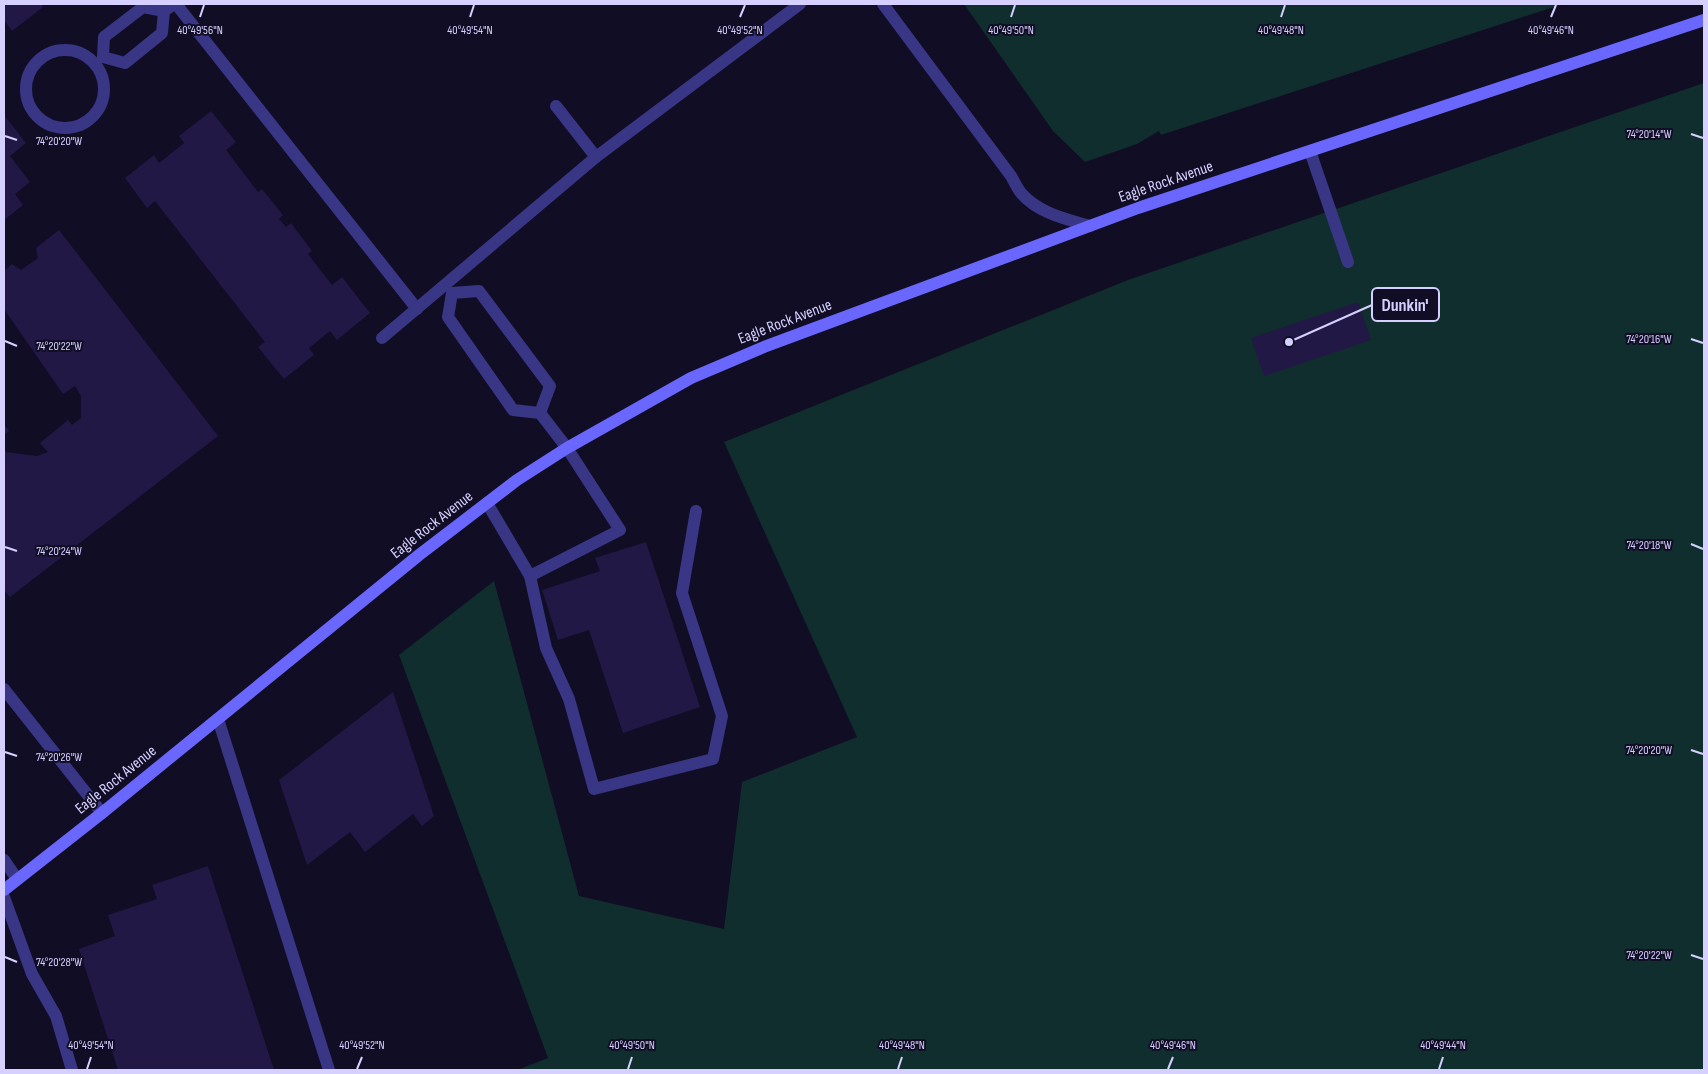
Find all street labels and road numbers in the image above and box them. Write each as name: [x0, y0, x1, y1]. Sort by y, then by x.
street label: Eagle Rock Avenue: [1116, 157, 1216, 207]
street label: Eagle Rock Avenue: [735, 295, 835, 349]
street label: Eagle Rock Avenue: [387, 487, 477, 563]
street label: Eagle Rock Avenue: [72, 742, 160, 818]

